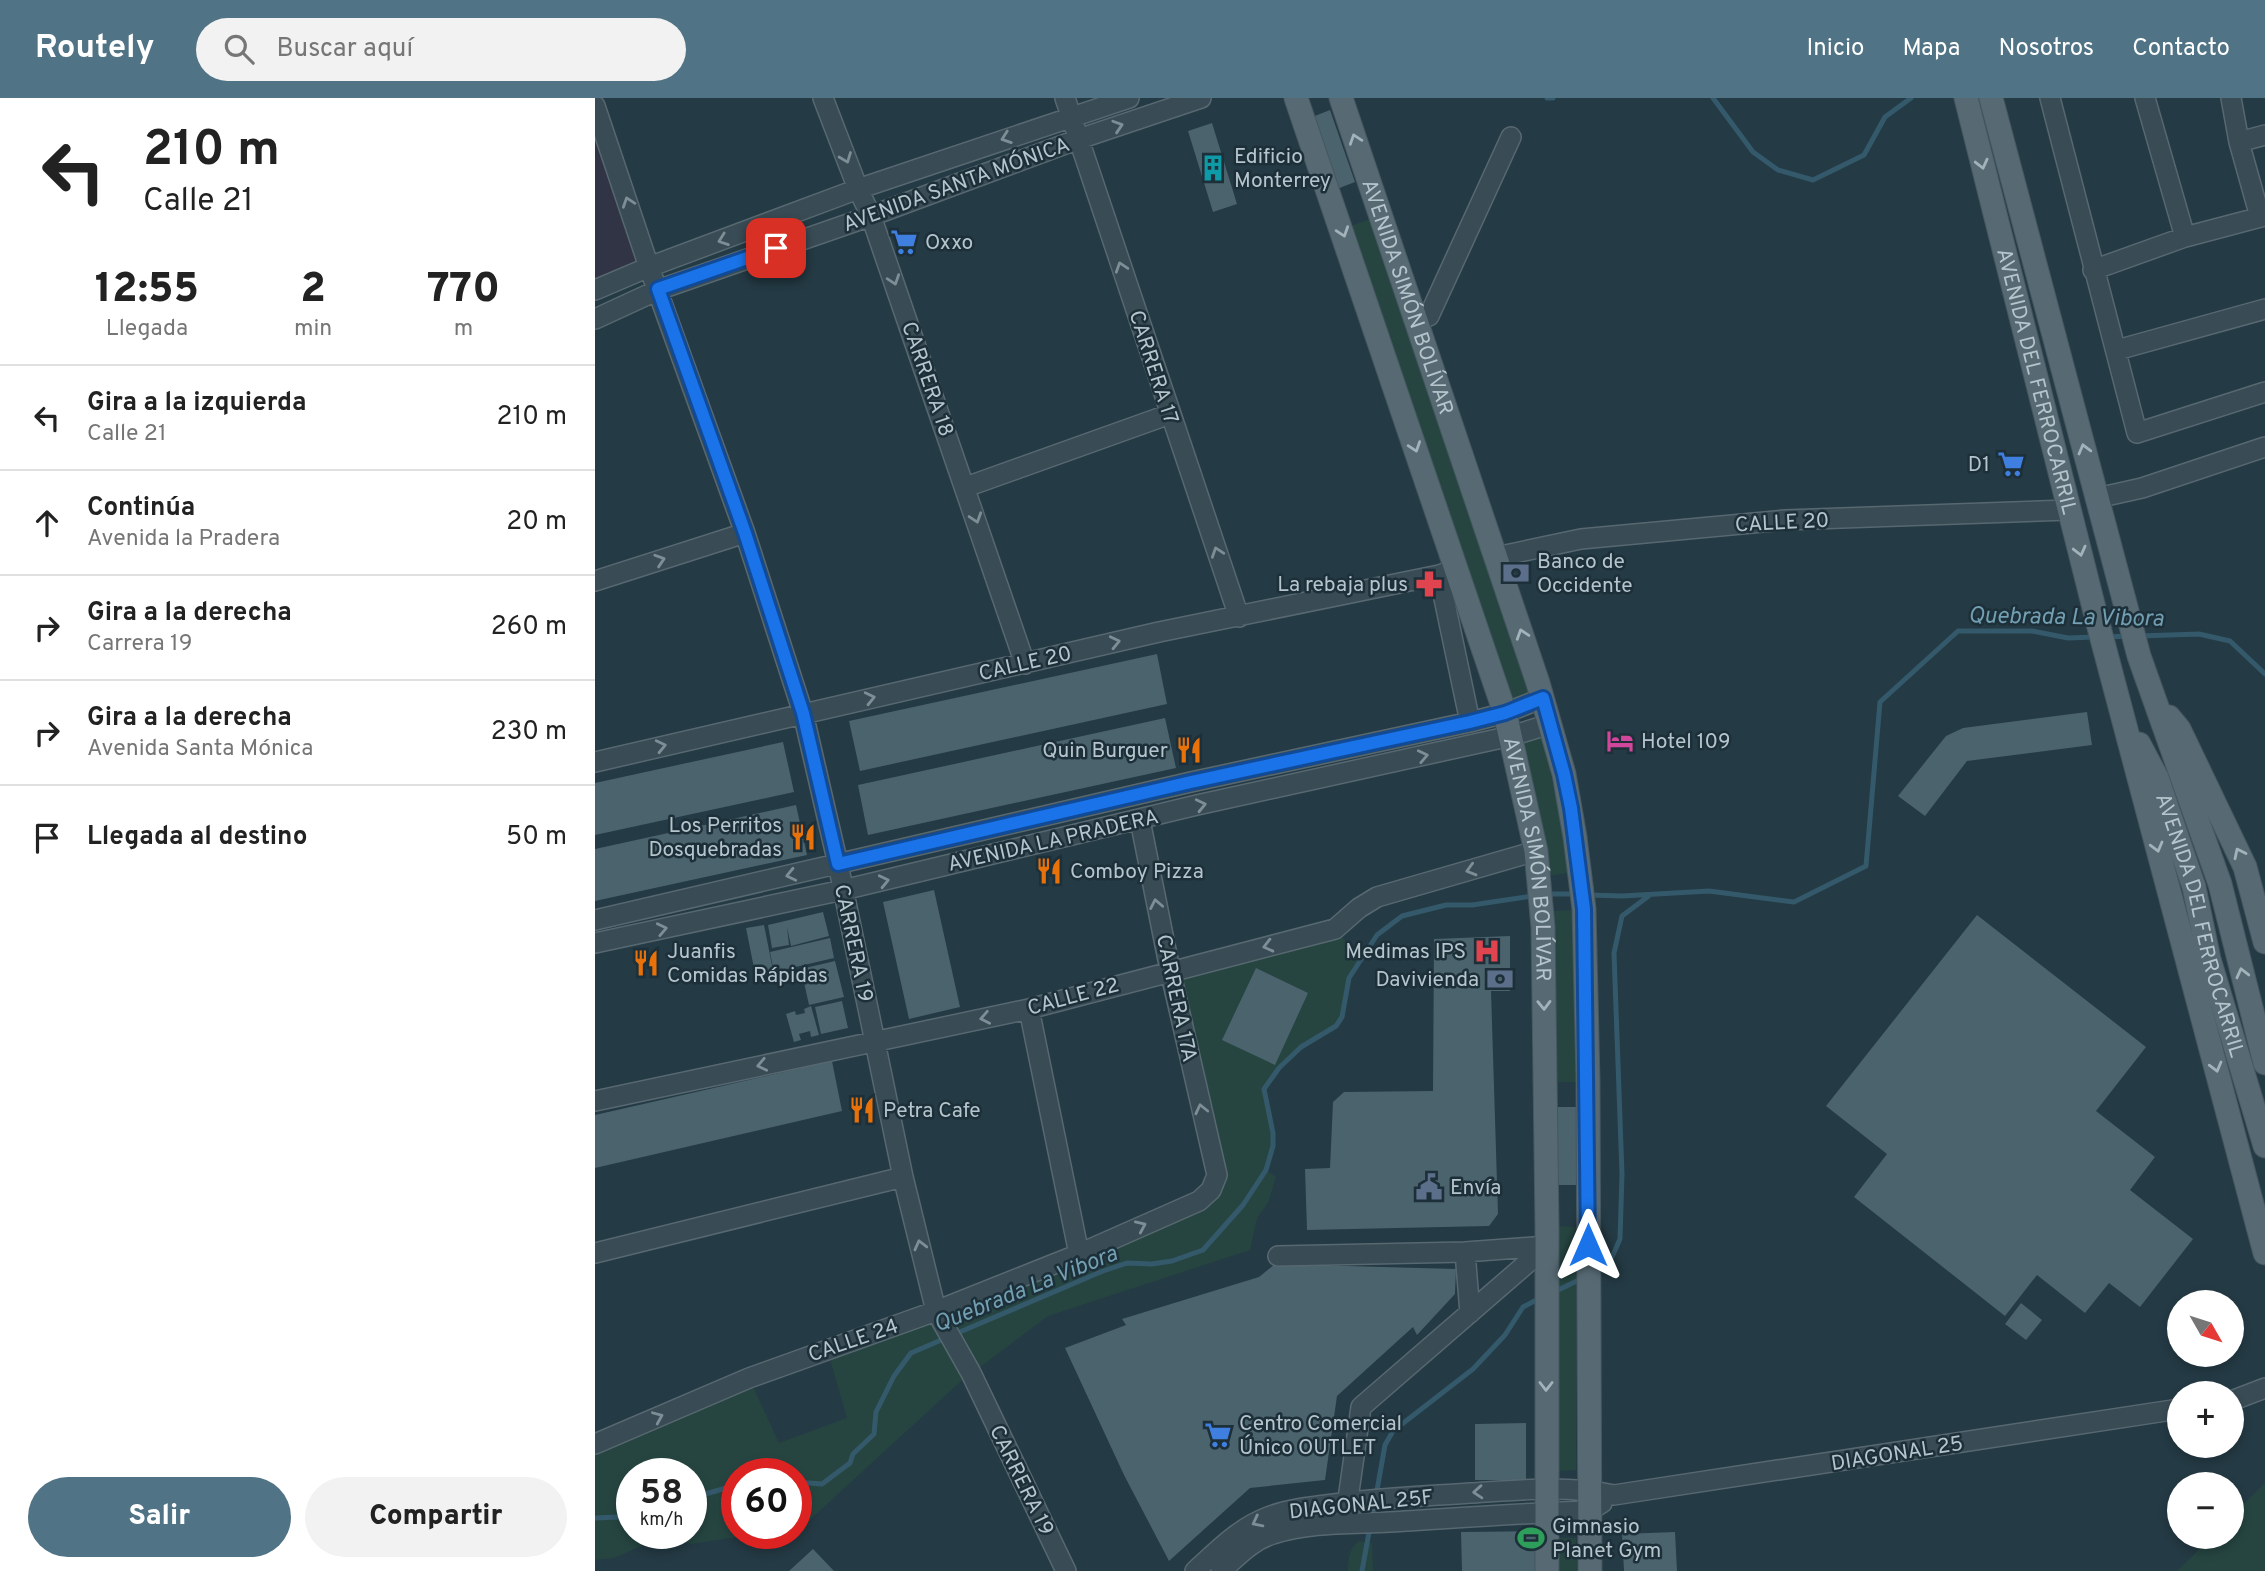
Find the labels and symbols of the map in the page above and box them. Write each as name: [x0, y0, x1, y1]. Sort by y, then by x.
one-way arrow: [1112, 119, 1124, 134]
one-way arrow: [1001, 130, 1013, 144]
street label: AVENIDA SANTA MÓNICA: [839, 131, 1074, 239]
one-way arrow: [1349, 134, 1363, 146]
place label: Edificio Monterrey: [1234, 144, 1331, 195]
one-way arrow: [837, 151, 851, 163]
building icon: Edificio Monterrey: [1198, 153, 1228, 183]
one-way arrow: [1974, 158, 1988, 170]
street label: AVENIDA SIMÓN BOLÍVAR: [1354, 176, 1459, 419]
one-way arrow: [622, 197, 636, 209]
pin: [746, 218, 806, 278]
one-way arrow: [1335, 225, 1349, 237]
supermarket icon: Oxxo: [889, 227, 919, 257]
place label: Oxxo: [925, 230, 973, 257]
one-way arrow: [717, 231, 729, 245]
street label: AVENIDA DEL FERROCARRIL: [1989, 246, 2082, 518]
one-way arrow: [1115, 261, 1129, 274]
one-way arrow: [886, 274, 900, 286]
street label: CARRERA 17: [1122, 307, 1184, 428]
street label: CARRERA 18: [894, 318, 959, 441]
one-way arrow: [1407, 441, 1421, 453]
one-way arrow: [2078, 443, 2092, 455]
supermarket icon: D1: [1996, 449, 2026, 479]
place label: D1: [1968, 452, 1990, 479]
street label: CALLE 20: [1734, 508, 1830, 539]
one-way arrow: [968, 512, 982, 524]
one-way arrow: [2072, 545, 2086, 557]
one-way arrow: [1211, 547, 1225, 559]
place label: Banco de Occidente: [1537, 549, 1632, 600]
one-way arrow: [653, 554, 666, 568]
bank icon: Banco de Occidente: [1501, 558, 1531, 588]
pharmacy icon: La rebaja plus: [1414, 569, 1444, 599]
place label: La rebaja plus: [1277, 572, 1408, 599]
water label: Quebrada La Vibora: [1968, 602, 2164, 635]
one-way arrow: [1516, 628, 1530, 640]
one-way arrow: [1109, 636, 1121, 651]
street label: CALLE 20: [976, 641, 1074, 688]
one-way arrow: [864, 692, 876, 707]
hotel icon: Hotel 109: [1605, 726, 1635, 756]
place label: Hotel 109: [1641, 729, 1731, 756]
restaurant icon: Quin Burguer: [1174, 735, 1204, 765]
street label: AVENIDA SIMÓN BOLÍVAR: [1496, 735, 1556, 981]
place label: Quin Burguer: [1042, 738, 1168, 765]
one-way arrow: [655, 740, 667, 754]
one-way arrow: [1417, 749, 1429, 764]
street label: AVENIDA DEL FERROCARRIL: [2148, 790, 2250, 1061]
one-way arrow: [1195, 799, 1207, 813]
street label: AVENIDA LA PRADERA: [945, 804, 1162, 879]
place label: Los Perritos Dosquebradas: [648, 813, 782, 864]
restaurant icon: Los Perritos Dosquebradas: [788, 822, 818, 852]
one-way arrow: [2149, 841, 2163, 853]
one-way arrow: [2233, 848, 2247, 860]
restaurant icon: Comboy Pizza: [1034, 856, 1064, 886]
place label: Comboy Pizza: [1070, 859, 1204, 886]
one-way arrow: [1465, 862, 1477, 877]
one-way arrow: [785, 867, 797, 881]
one-way arrow: [878, 875, 890, 889]
street label: CARRERA 19: [827, 882, 878, 1005]
one-way arrow: [1150, 898, 1165, 910]
one-way arrow: [656, 922, 668, 937]
street label: CARRERA 17A: [1149, 932, 1202, 1065]
hospital icon: Medimas IPS: [1472, 936, 1502, 966]
one-way arrow: [1262, 938, 1274, 952]
place label: Juanfis Comidas Rápidas: [667, 939, 828, 990]
place label: Medimas IPS: [1345, 939, 1466, 966]
restaurant icon: Juanfis Comidas Rápidas: [631, 948, 661, 978]
bank icon: Davivienda: [1485, 964, 1515, 994]
place label: Davivienda: [1375, 967, 1479, 994]
one-way arrow: [2236, 967, 2250, 979]
street label: CALLE 22: [1025, 972, 1122, 1023]
one-way arrow: [1536, 999, 1551, 1010]
one-way arrow: [979, 1009, 991, 1024]
one-way arrow: [756, 1056, 768, 1071]
one-way arrow: [2207, 1061, 2222, 1073]
restaurant icon: Petra Cafe: [847, 1095, 877, 1125]
place label: Petra Cafe: [883, 1098, 981, 1125]
one-way arrow: [1195, 1103, 1210, 1115]
public building icon: Envía: [1414, 1172, 1444, 1202]
place label: Envía: [1450, 1175, 1501, 1202]
position arrow: [1551, 1208, 1625, 1282]
one-way arrow: [1134, 1220, 1147, 1234]
one-way arrow: [914, 1239, 928, 1251]
water label: Quebrada La Vibora: [930, 1240, 1122, 1340]
north arrow: [2167, 1290, 2243, 1367]
street label: CALLE 24: [805, 1313, 902, 1369]
one-way arrow: [1538, 1381, 1554, 1392]
place label: Centro Comercial Único OUTLET: [1239, 1411, 1402, 1462]
one-way arrow: [651, 1412, 663, 1426]
supermarket icon: Centro Comercial Único OUTLET: [1203, 1420, 1233, 1450]
street label: CARRERA 19: [982, 1421, 1059, 1540]
street label: DIAGONAL 25: [1829, 1431, 1965, 1478]
speed limit sign: 60: [721, 1458, 812, 1549]
street label: DIAGONAL 25F: [1288, 1484, 1435, 1526]
one-way arrow: [1473, 1485, 1484, 1500]
one-way arrow: [1252, 1513, 1264, 1527]
place label: Gimnasio Planet Gym: [1552, 1514, 1661, 1565]
sports icon: Gimnasio Planet Gym: [1516, 1523, 1546, 1553]

